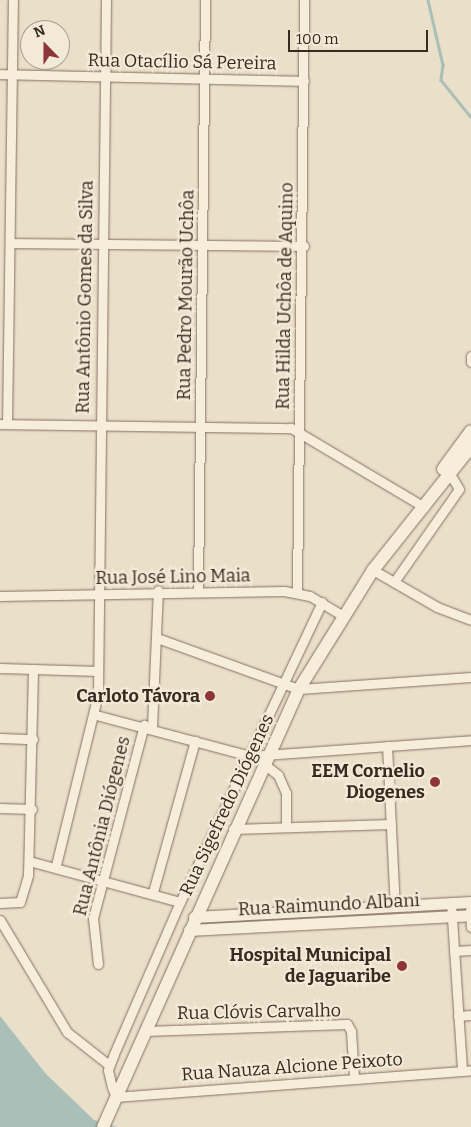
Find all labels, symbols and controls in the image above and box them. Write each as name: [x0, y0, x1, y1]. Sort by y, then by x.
north arrow: [20, 20, 70, 70]
scale bar: [291, 20, 431, 52]
text: N: [31, 22, 48, 41]
text: 100 m: [296, 30, 339, 48]
street label: Rua Otacílio Sá Pereira: [87, 50, 277, 74]
street label: Rua Antônio Gomes da Silva: [72, 180, 98, 414]
street label: Rua Hilda Uchôa de Aquino: [272, 182, 298, 410]
street label: Rua Pedro Mourão Uchôa: [173, 190, 199, 400]
street label: Rua José Lino Maia: [95, 565, 251, 589]
place label: Carloto Távora: [76, 685, 200, 707]
marker: Carloto Távora: [204, 690, 216, 702]
street label: Rua Sigefredo Diógenes: [175, 711, 279, 899]
street label: Rua Antônia Diógenes: [69, 734, 135, 918]
place label: EEM Cornelio Diogenes: [311, 761, 425, 804]
marker: EEM Cornelio Diogenes: [429, 776, 441, 788]
street label: Rua Raimundo Albani: [238, 889, 420, 921]
place label: Hospital Municipal de Jaguaribe: [229, 945, 391, 988]
marker: Hospital Municipal de Jaguaribe: [395, 959, 409, 973]
street label: Rua Clóvis Carvalho: [177, 1000, 341, 1024]
street label: Rua Nauza Alcione Peixoto: [181, 1048, 403, 1086]

